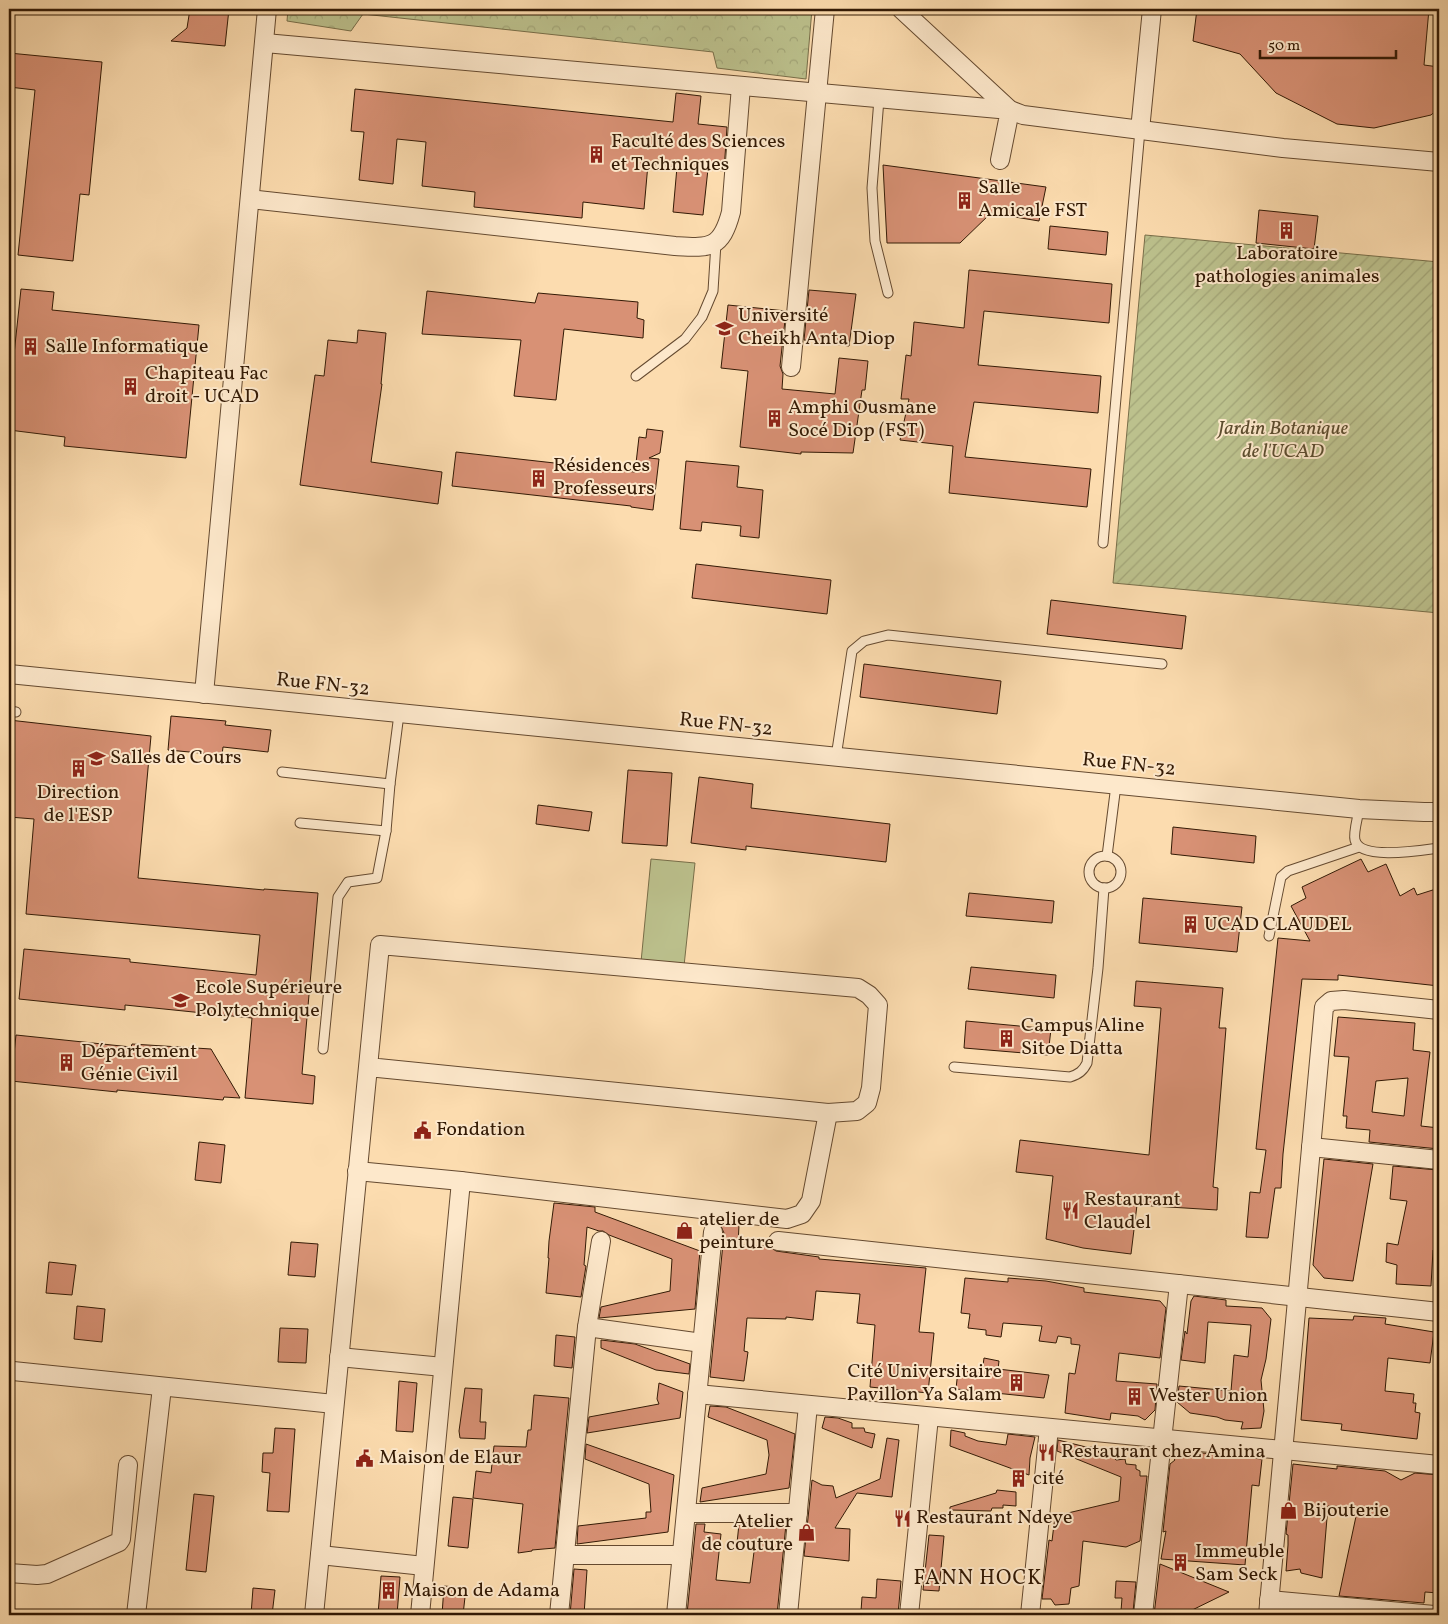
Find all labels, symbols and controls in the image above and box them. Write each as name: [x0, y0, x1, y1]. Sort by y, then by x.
scale bar: [1260, 28, 1397, 60]
text: 50 m: [1268, 36, 1300, 57]
place label: Faculté des Sciences et Techniques: [611, 128, 785, 179]
building icon: Faculté des Sciences et Techniques: [587, 144, 607, 164]
place label: Salle Amicale FST: [978, 174, 1088, 225]
building icon: Salle Amicale FST: [954, 190, 974, 210]
building icon: Laboratoire pathologies animales: [1277, 220, 1297, 240]
place label: Laboratoire pathologies animales: [1195, 240, 1380, 291]
place label: Université Cheikh Anta Diop: [738, 302, 895, 353]
school or university icon: Université Cheikh Anta Diop: [714, 318, 734, 338]
place label: Salle Informatique: [45, 333, 208, 361]
building icon: Salle Informatique: [21, 337, 41, 357]
place label: Chapiteau Fac droit - UCAD: [145, 360, 268, 411]
building icon: Chapiteau Fac droit - UCAD: [121, 376, 141, 396]
place label: Amphi Ousmane Socé Diop (FST): [788, 394, 937, 445]
building icon: Amphi Ousmane Socé Diop (FST): [764, 409, 784, 429]
park label: Jardin Botanique de l'UCAD: [1216, 415, 1349, 466]
place label: Résidences Professeurs: [553, 452, 655, 503]
building icon: Résidences Professeurs: [529, 468, 549, 488]
street label: Rue FN-32: [275, 666, 371, 704]
street label: Rue FN-32: [678, 706, 774, 744]
place label: Salles de Cours: [110, 744, 242, 772]
street label: Rue FN-32: [1081, 746, 1177, 784]
school or university icon: Salles de Cours: [86, 748, 106, 768]
building icon: Direction de l'ESP: [68, 759, 88, 779]
place label: Direction de l'ESP: [36, 779, 120, 830]
place label: UCAD CLAUDEL: [1204, 911, 1352, 939]
building icon: UCAD CLAUDEL: [1180, 915, 1200, 935]
place label: Ecole Supérieure Polytechnique: [195, 974, 342, 1025]
school or university icon: Ecole Supérieure Polytechnique: [171, 990, 191, 1010]
place label: Campus Aline Sitoe Diatta: [1021, 1012, 1145, 1063]
building icon: Campus Aline Sitoe Diatta: [997, 1028, 1017, 1048]
place label: Département Génie Civil: [81, 1038, 197, 1089]
building icon: Département Génie Civil: [57, 1053, 77, 1073]
place label: Fondation: [436, 1116, 525, 1144]
public building icon: Fondation: [412, 1120, 432, 1140]
place label: Restaurant Claudel: [1084, 1186, 1181, 1237]
restaurant icon: Restaurant Claudel: [1060, 1201, 1080, 1221]
place label: atelier de peinture: [699, 1206, 780, 1257]
shop icon: atelier de peinture: [675, 1221, 695, 1241]
place label: Cité Universitaire Pavillon Ya Salam: [847, 1358, 1002, 1409]
building icon: Cité Universitaire Pavillon Ya Salam: [1006, 1373, 1026, 1393]
place label: Wester Union: [1149, 1382, 1268, 1410]
building icon: Wester Union: [1125, 1386, 1145, 1406]
place label: Restaurant chez Amina: [1061, 1438, 1265, 1466]
restaurant icon: Restaurant chez Amina: [1037, 1442, 1057, 1462]
place label: Maison de Elaur: [379, 1444, 521, 1472]
public building icon: Maison de Elaur: [355, 1448, 375, 1468]
place label: cité: [1033, 1465, 1064, 1493]
building icon: cité: [1009, 1469, 1029, 1489]
place label: Bijouterie: [1303, 1497, 1389, 1525]
shop icon: Bijouterie: [1279, 1501, 1299, 1521]
place label: Restaurant Ndeye: [916, 1504, 1072, 1532]
place label: Atelier de couture: [701, 1508, 793, 1559]
restaurant icon: Restaurant Ndeye: [892, 1508, 912, 1528]
shop icon: Atelier de couture: [797, 1523, 817, 1543]
place label: Immeuble Sam Seck: [1195, 1538, 1284, 1589]
building icon: Immeuble Sam Seck: [1171, 1553, 1191, 1573]
district label: FANN HOCK: [914, 1564, 1042, 1593]
place label: Maison de Adama: [403, 1577, 560, 1605]
building icon: Maison de Adama: [379, 1581, 399, 1601]

